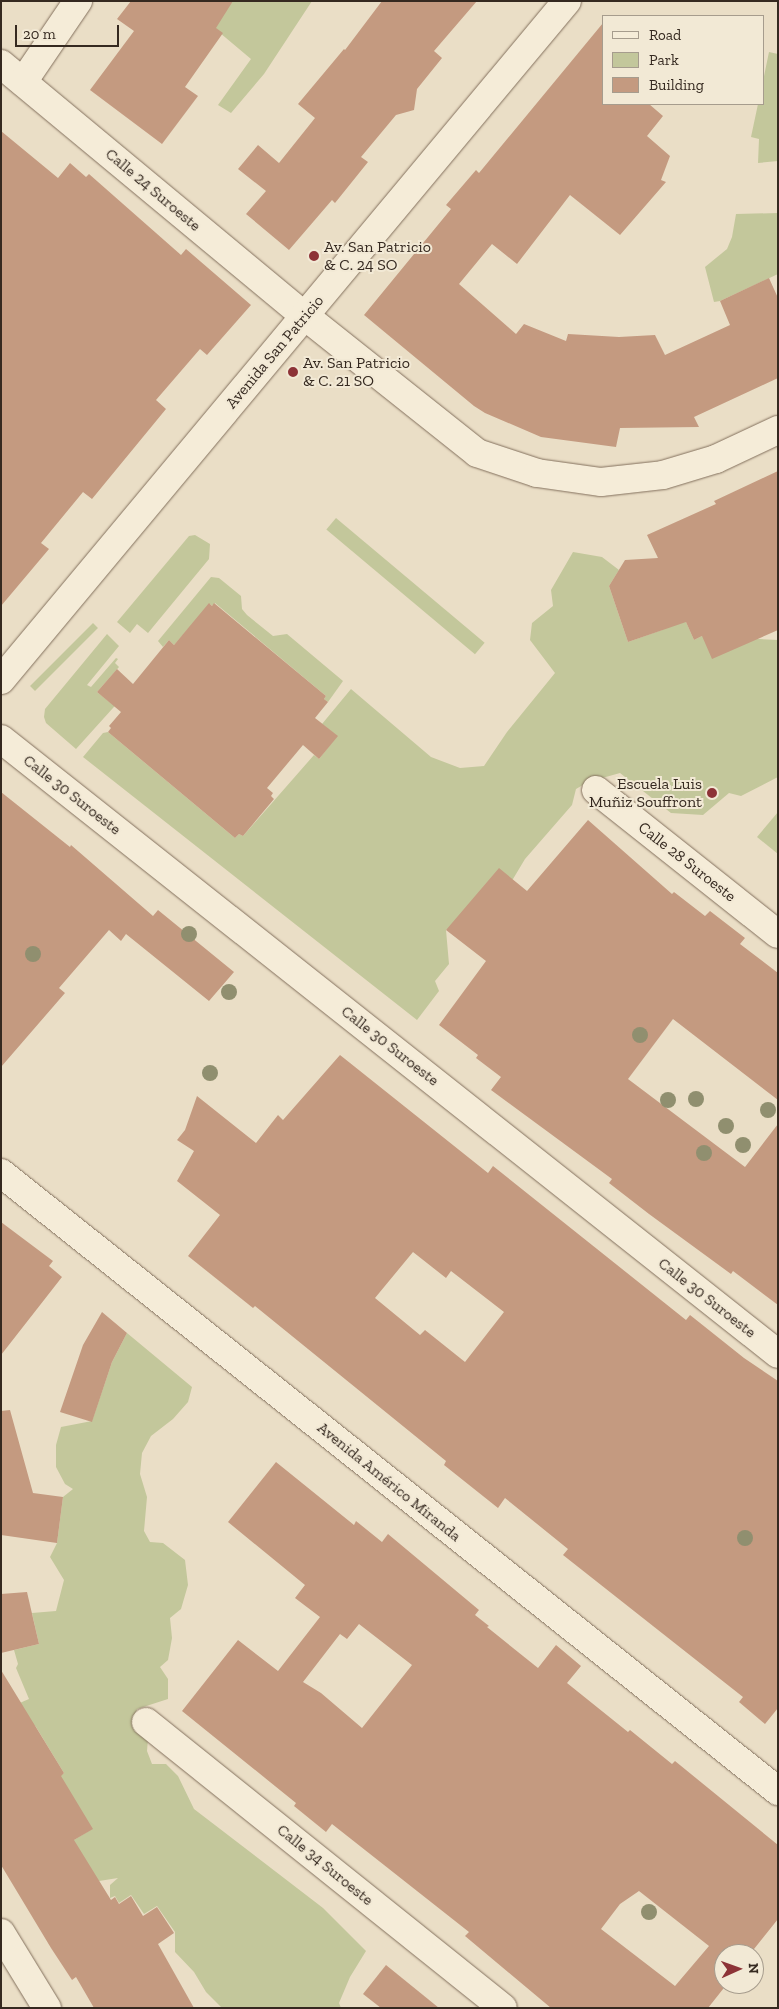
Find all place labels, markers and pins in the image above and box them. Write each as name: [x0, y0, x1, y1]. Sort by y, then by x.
place label: Av. San Patricio & C. 24 SO: [324, 237, 431, 275]
marker: Av. San Patricio & C. 24 SO: [308, 250, 320, 262]
place label: Av. San Patricio & C. 21 SO: [303, 353, 410, 391]
marker: Av. San Patricio & C. 21 SO: [287, 366, 299, 378]
place label: Escuela Luis Muñiz Souffront: [589, 774, 702, 812]
marker: Escuela Luis Muñiz Souffront: [706, 787, 718, 799]

